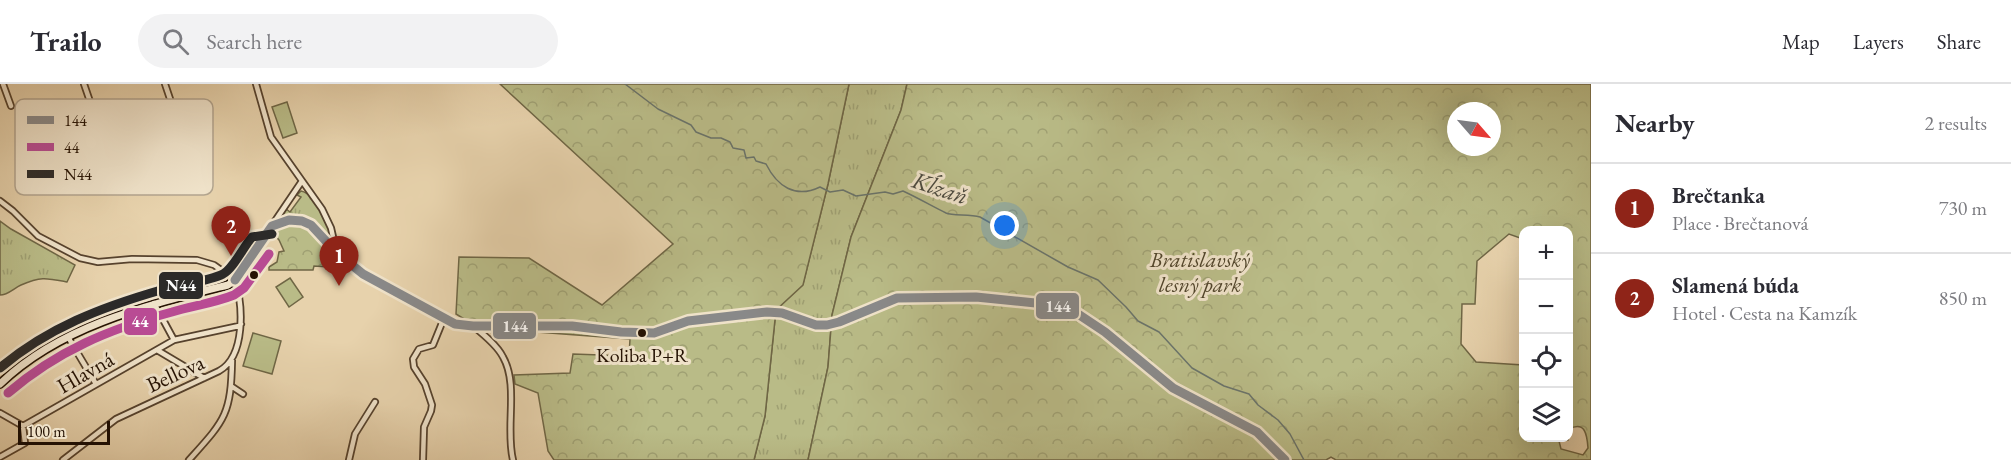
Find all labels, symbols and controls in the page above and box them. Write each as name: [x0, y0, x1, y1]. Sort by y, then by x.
search box: [138, 14, 558, 68]
text: Trailo: [30, 23, 102, 59]
icon: search: [159, 25, 192, 58]
text: Search here: [207, 27, 302, 56]
text: Map: [1782, 28, 1820, 55]
text: Layers: [1853, 28, 1904, 55]
text: Share: [1937, 28, 1981, 55]
legend: [15, 99, 213, 195]
north arrow: [1447, 102, 1501, 156]
text: Nearby: [1615, 106, 1695, 140]
text: 144: [64, 110, 87, 131]
text: 2 results: [1924, 110, 1987, 136]
text: 44: [64, 137, 80, 158]
text: N44: [64, 164, 92, 185]
water label: Kĺzaň: [908, 164, 972, 211]
text: Brečtanka: [1672, 181, 1765, 210]
text: 1: [1629, 195, 1640, 221]
text: 730 m: [1939, 195, 1987, 221]
pin: 2: [212, 206, 250, 256]
text: Place · Brečtanová: [1672, 210, 1808, 236]
your location: [990, 211, 1019, 240]
map controls: [1519, 226, 1573, 442]
button: +: [1519, 226, 1573, 280]
pin: 1: [320, 236, 358, 286]
park label: Bratislavský lesný park: [1149, 245, 1250, 299]
unlabelled marker: [248, 269, 260, 281]
line badge: N44: [158, 271, 204, 300]
text: Slamená búda: [1672, 271, 1799, 300]
text: N44: [166, 275, 196, 296]
button: −: [1519, 280, 1573, 334]
text: 2: [1629, 285, 1640, 311]
text: 850 m: [1939, 285, 1987, 311]
line badge: 144: [1035, 292, 1080, 320]
text: 144: [1045, 296, 1071, 317]
text: Hotel · Cesta na Kamzík: [1672, 300, 1857, 326]
line badge: 44: [123, 307, 158, 336]
text: 44: [132, 311, 149, 332]
line badge: 144: [492, 312, 537, 340]
text: 144: [502, 316, 528, 337]
marker: Koliba P+R: [636, 327, 648, 339]
button: locate: [1519, 334, 1573, 388]
place label: Koliba P+R: [596, 342, 689, 368]
street label: Hlavná: [51, 344, 119, 400]
street label: Bellova: [142, 347, 209, 399]
button: layers: [1519, 388, 1573, 442]
scale bar: [18, 418, 110, 446]
text: 100 m: [27, 421, 66, 442]

